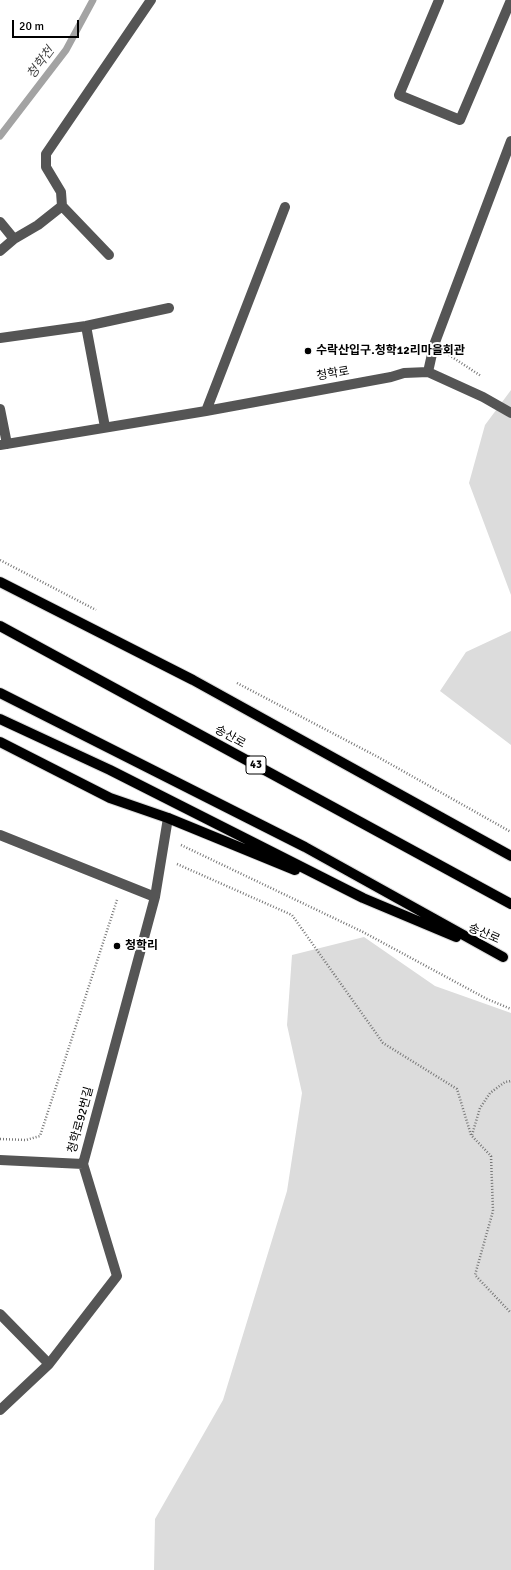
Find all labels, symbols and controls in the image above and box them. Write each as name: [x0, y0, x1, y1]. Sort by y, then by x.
scale bar: [14, 12, 81, 38]
text: 20 m: [19, 19, 44, 34]
water label: 청학천: [24, 44, 58, 82]
place label: 수락산입구.청학12리마을회관: [316, 344, 465, 358]
marker: 수락산입구.청학12리마을회관: [303, 346, 313, 356]
street label: 청학로: [315, 364, 351, 384]
street label: 송산로: [212, 723, 248, 751]
road number: 43: [246, 756, 266, 774]
street label: 송산로: [466, 921, 502, 947]
place label: 청학리: [125, 939, 158, 953]
marker: 청학리: [112, 941, 122, 951]
street label: 청학로92번길: [65, 1085, 97, 1155]

